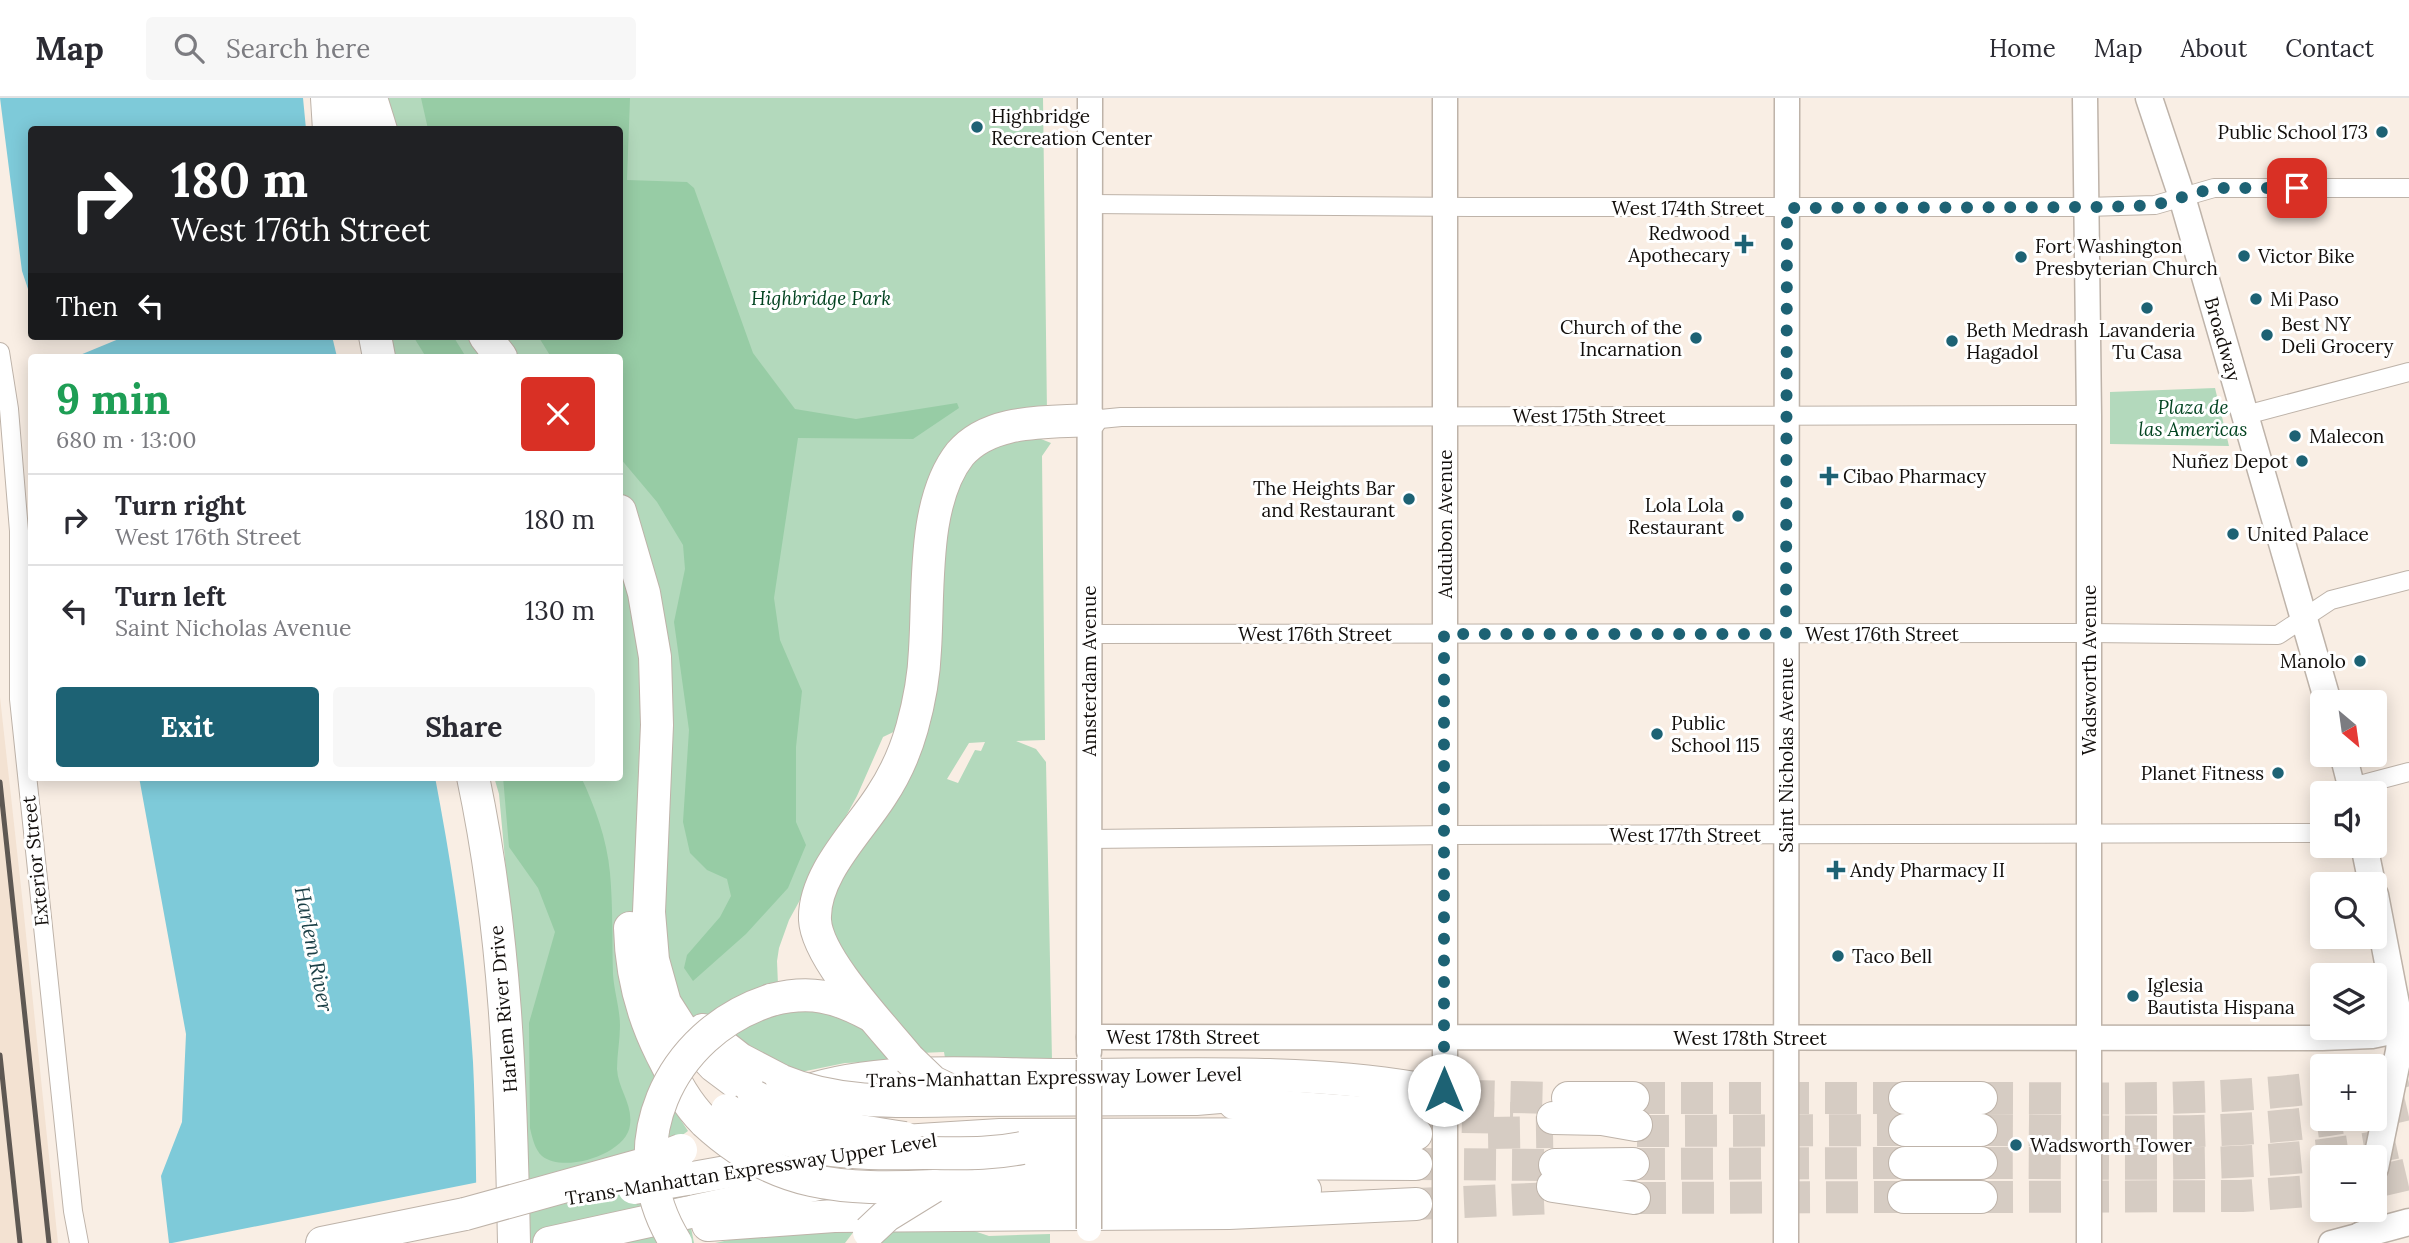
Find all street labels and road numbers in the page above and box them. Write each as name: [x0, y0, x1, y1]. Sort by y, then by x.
street label: West 174th Street: [1612, 196, 1765, 220]
street label: Broadway: [2200, 294, 2246, 384]
street label: West 175th Street: [1512, 404, 1666, 428]
street label: Audubon Avenue: [1433, 449, 1457, 600]
street label: Amsterdam Avenue: [1077, 585, 1101, 758]
street label: Wadsworth Avenue: [2077, 585, 2101, 755]
street label: West 176th Street: [1238, 622, 1393, 646]
street label: West 176th Street: [1805, 622, 1960, 646]
street label: Saint Nicholas Avenue: [1774, 657, 1798, 853]
street label: Exterior Street: [16, 794, 54, 928]
street label: West 177th Street: [1609, 823, 1761, 847]
street label: Harlem River Drive: [484, 924, 522, 1094]
street label: West 178th Street: [1106, 1025, 1260, 1049]
street label: West 178th Street: [1673, 1026, 1827, 1050]
street label: Trans-Manhattan Expressway Lower Level: [866, 1062, 1242, 1092]
street label: Trans-Manhattan Expressway Upper Level: [564, 1128, 938, 1210]

